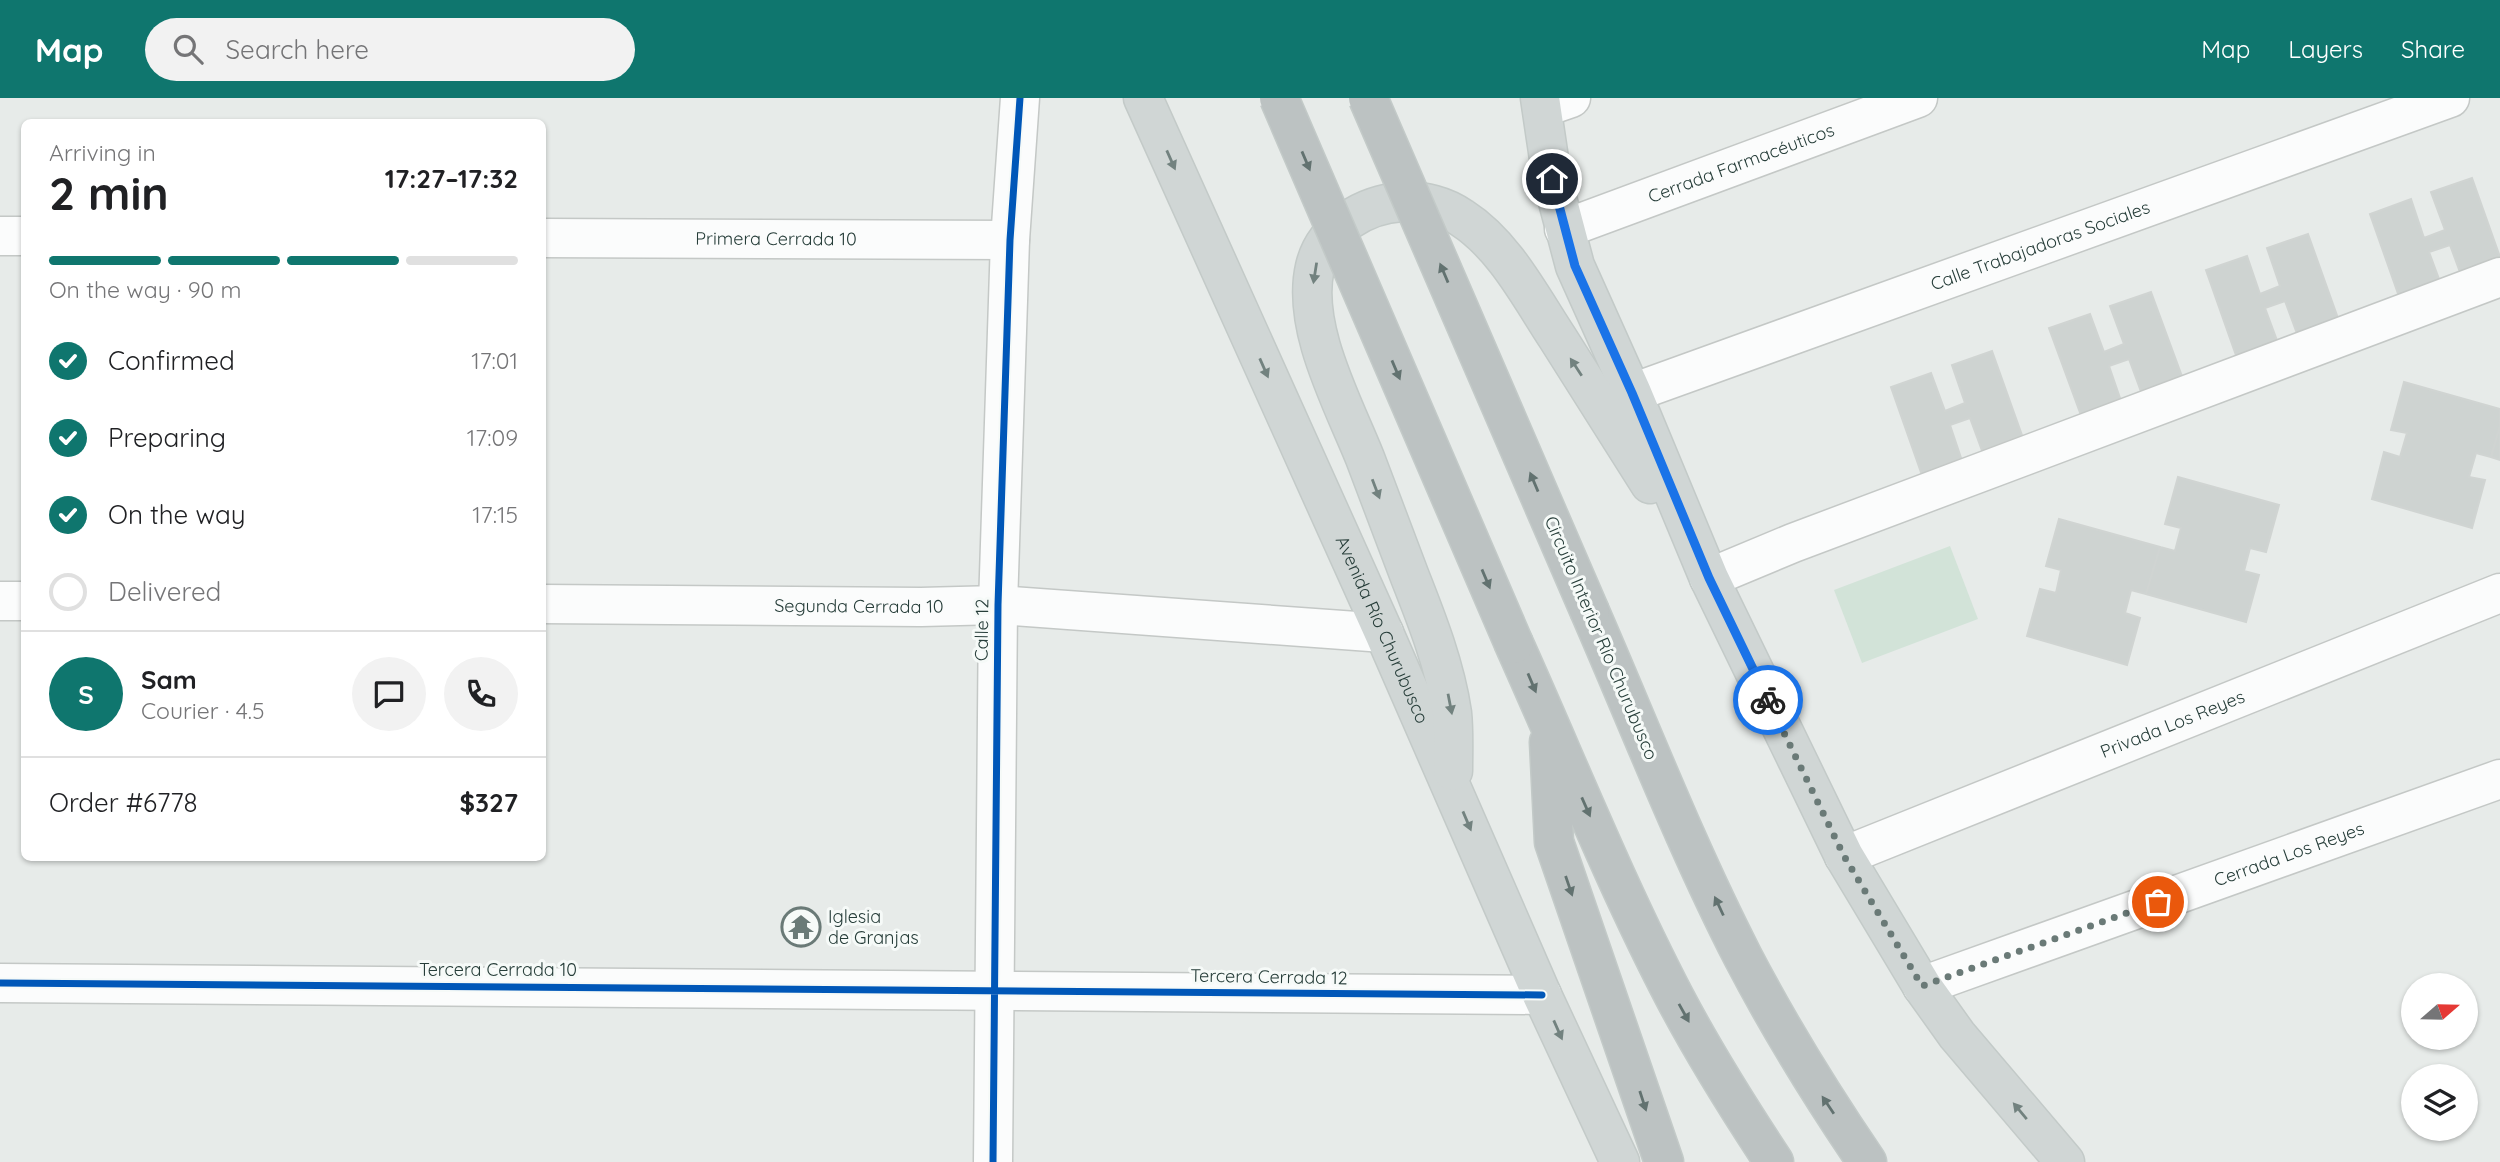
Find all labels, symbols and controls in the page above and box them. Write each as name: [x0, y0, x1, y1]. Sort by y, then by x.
search box: [145, 18, 635, 81]
text: Map: [35, 29, 103, 70]
icon: search: [169, 30, 207, 68]
text: Search here: [225, 33, 369, 66]
text: Map: [2201, 34, 2250, 64]
text: Layers: [2288, 34, 2363, 64]
text: Share: [2401, 34, 2465, 64]
street label: Cerrada Farmacéuticos: [1645, 118, 1837, 208]
text: Arriving in: [49, 138, 156, 167]
pin: [1522, 149, 1582, 209]
one-way arrow: [1165, 150, 1177, 170]
one-way arrow: [1301, 150, 1312, 171]
icon: home: [1533, 160, 1571, 198]
text: 17:27–17:32: [385, 162, 518, 195]
text: 2 min: [49, 164, 169, 222]
street label: Calle Trabajadoras Sociales: [1927, 195, 2153, 295]
street label: Primera Cerrada 10: [695, 227, 857, 250]
one-way arrow: [1309, 262, 1320, 284]
one-way arrow: [1438, 263, 1449, 284]
text: On the way · 90 m: [49, 275, 242, 304]
icon: check: [49, 342, 87, 380]
text: Confirmed: [108, 344, 235, 377]
text: 17:01: [471, 346, 518, 375]
one-way arrow: [1259, 357, 1270, 378]
one-way arrow: [1569, 358, 1582, 377]
one-way arrow: [1391, 359, 1402, 380]
icon: check: [49, 419, 87, 457]
text: Preparing: [108, 421, 226, 454]
text: 17:09: [467, 423, 518, 452]
one-way arrow: [1528, 472, 1540, 492]
one-way arrow: [1371, 478, 1382, 499]
icon: check: [49, 496, 87, 534]
text: On the way: [108, 498, 246, 531]
text: 17:15: [472, 500, 518, 529]
street label: Circuito Interior Río Churubusco: [1540, 512, 1663, 763]
street label: Avenida Río Churubusco: [1331, 532, 1434, 727]
one-way arrow: [1481, 568, 1492, 589]
text: Delivered: [108, 575, 221, 608]
street label: Segunda Cerrada 10: [774, 594, 944, 618]
street label: Calle 12: [969, 599, 994, 661]
button: chat: [352, 657, 426, 731]
button: phone: [444, 657, 518, 731]
text: Sam: [141, 663, 197, 696]
courier: [1733, 665, 1803, 735]
one-way arrow: [1526, 673, 1538, 693]
text: S: [78, 678, 94, 711]
icon: bike: [1749, 681, 1787, 719]
street label: Privada Los Reyes: [2097, 685, 2248, 763]
one-way arrow: [1444, 693, 1455, 715]
text: Courier · 4.5: [141, 696, 265, 725]
text: Order #6778: [49, 786, 198, 819]
text: $327: [459, 786, 518, 819]
one-way arrow: [1581, 797, 1592, 818]
one-way arrow: [1461, 811, 1473, 831]
street label: Cerrada Los Reyes: [2211, 817, 2367, 891]
pin: [2128, 872, 2188, 932]
one-way arrow: [1564, 876, 1575, 897]
icon: bag: [2139, 883, 2177, 921]
one-way arrow: [1713, 896, 1725, 916]
place label: Iglesia de Granjas: [828, 905, 919, 949]
temple icon: Iglesia de Granjas: [780, 906, 822, 948]
street label: Tercera Cerrada 10: [419, 958, 577, 981]
street label: Tercera Cerrada 12: [1190, 964, 1348, 989]
north arrow: [2401, 973, 2478, 1050]
map controls: [2401, 973, 2478, 1141]
one-way arrow: [1678, 1003, 1690, 1023]
one-way arrow: [1552, 1020, 1564, 1040]
button: layers: [2401, 1064, 2478, 1141]
one-way arrow: [1638, 1091, 1649, 1112]
one-way arrow: [1822, 1096, 1835, 1115]
one-way arrow: [2013, 1102, 2028, 1119]

